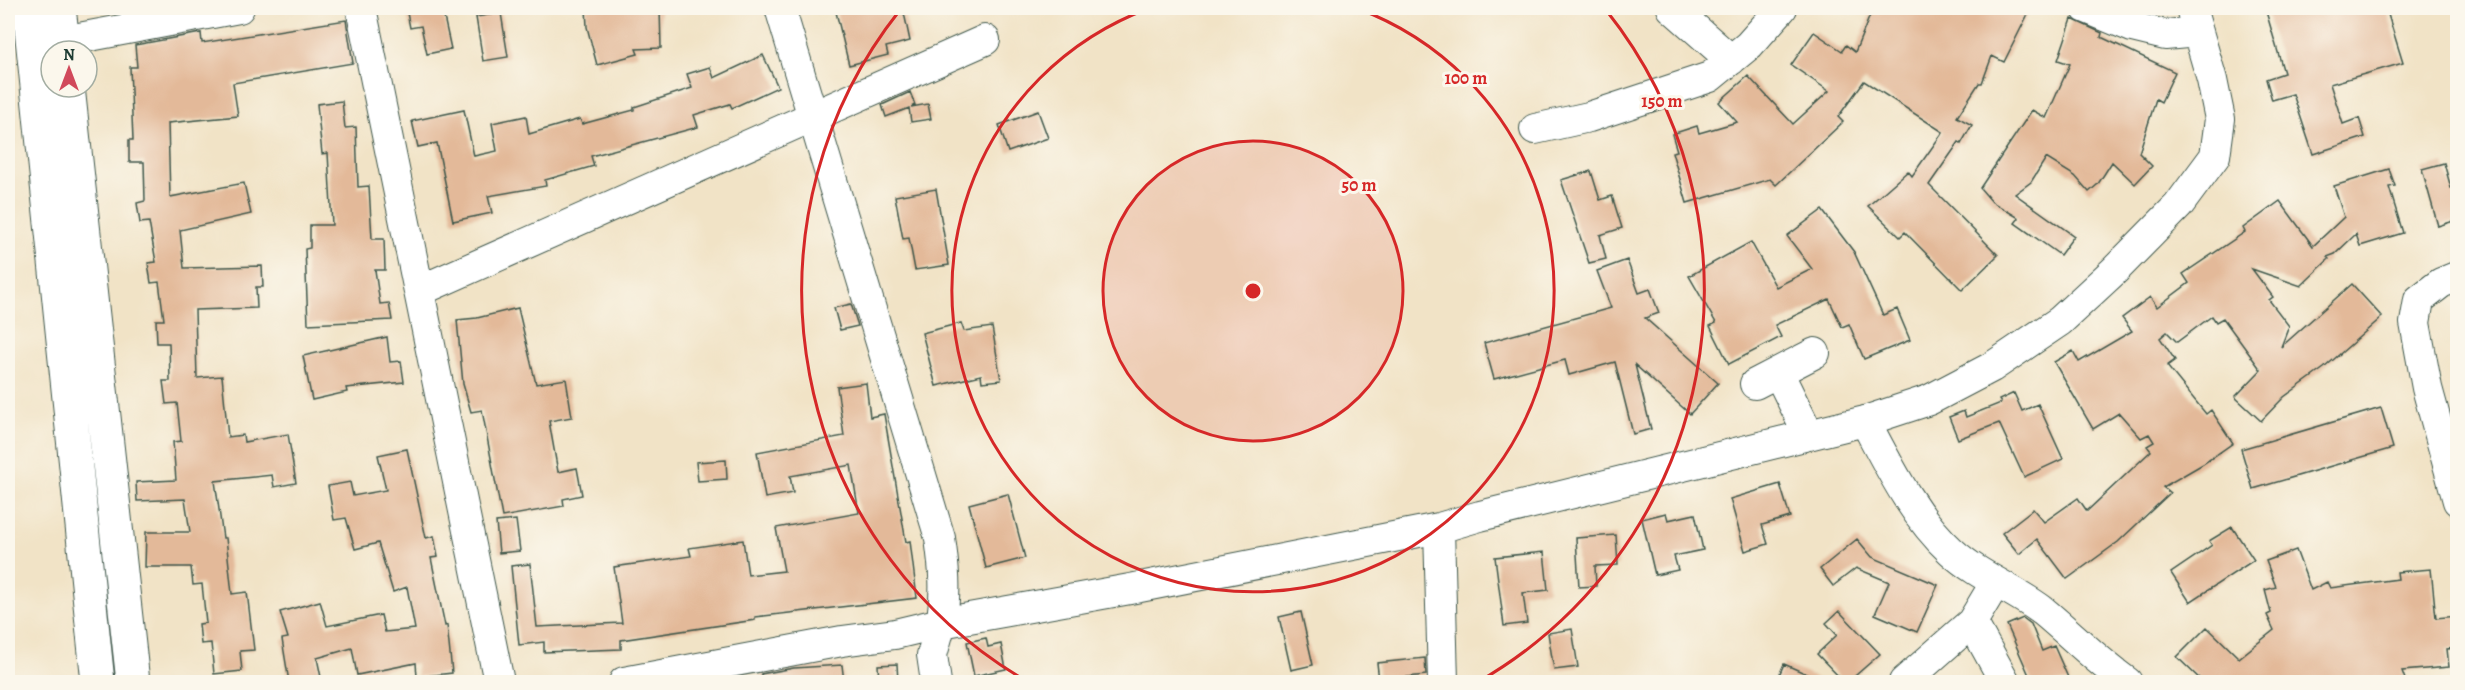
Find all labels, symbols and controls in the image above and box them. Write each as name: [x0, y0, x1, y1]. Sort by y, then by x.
north arrow: [39, 39, 99, 99]
text: N: [63, 44, 75, 66]
text: 100 m: [1445, 66, 1487, 90]
text: 150 m: [1641, 89, 1683, 113]
text: 50 m: [1342, 173, 1376, 197]
centre of rings: [1243, 281, 1263, 301]

